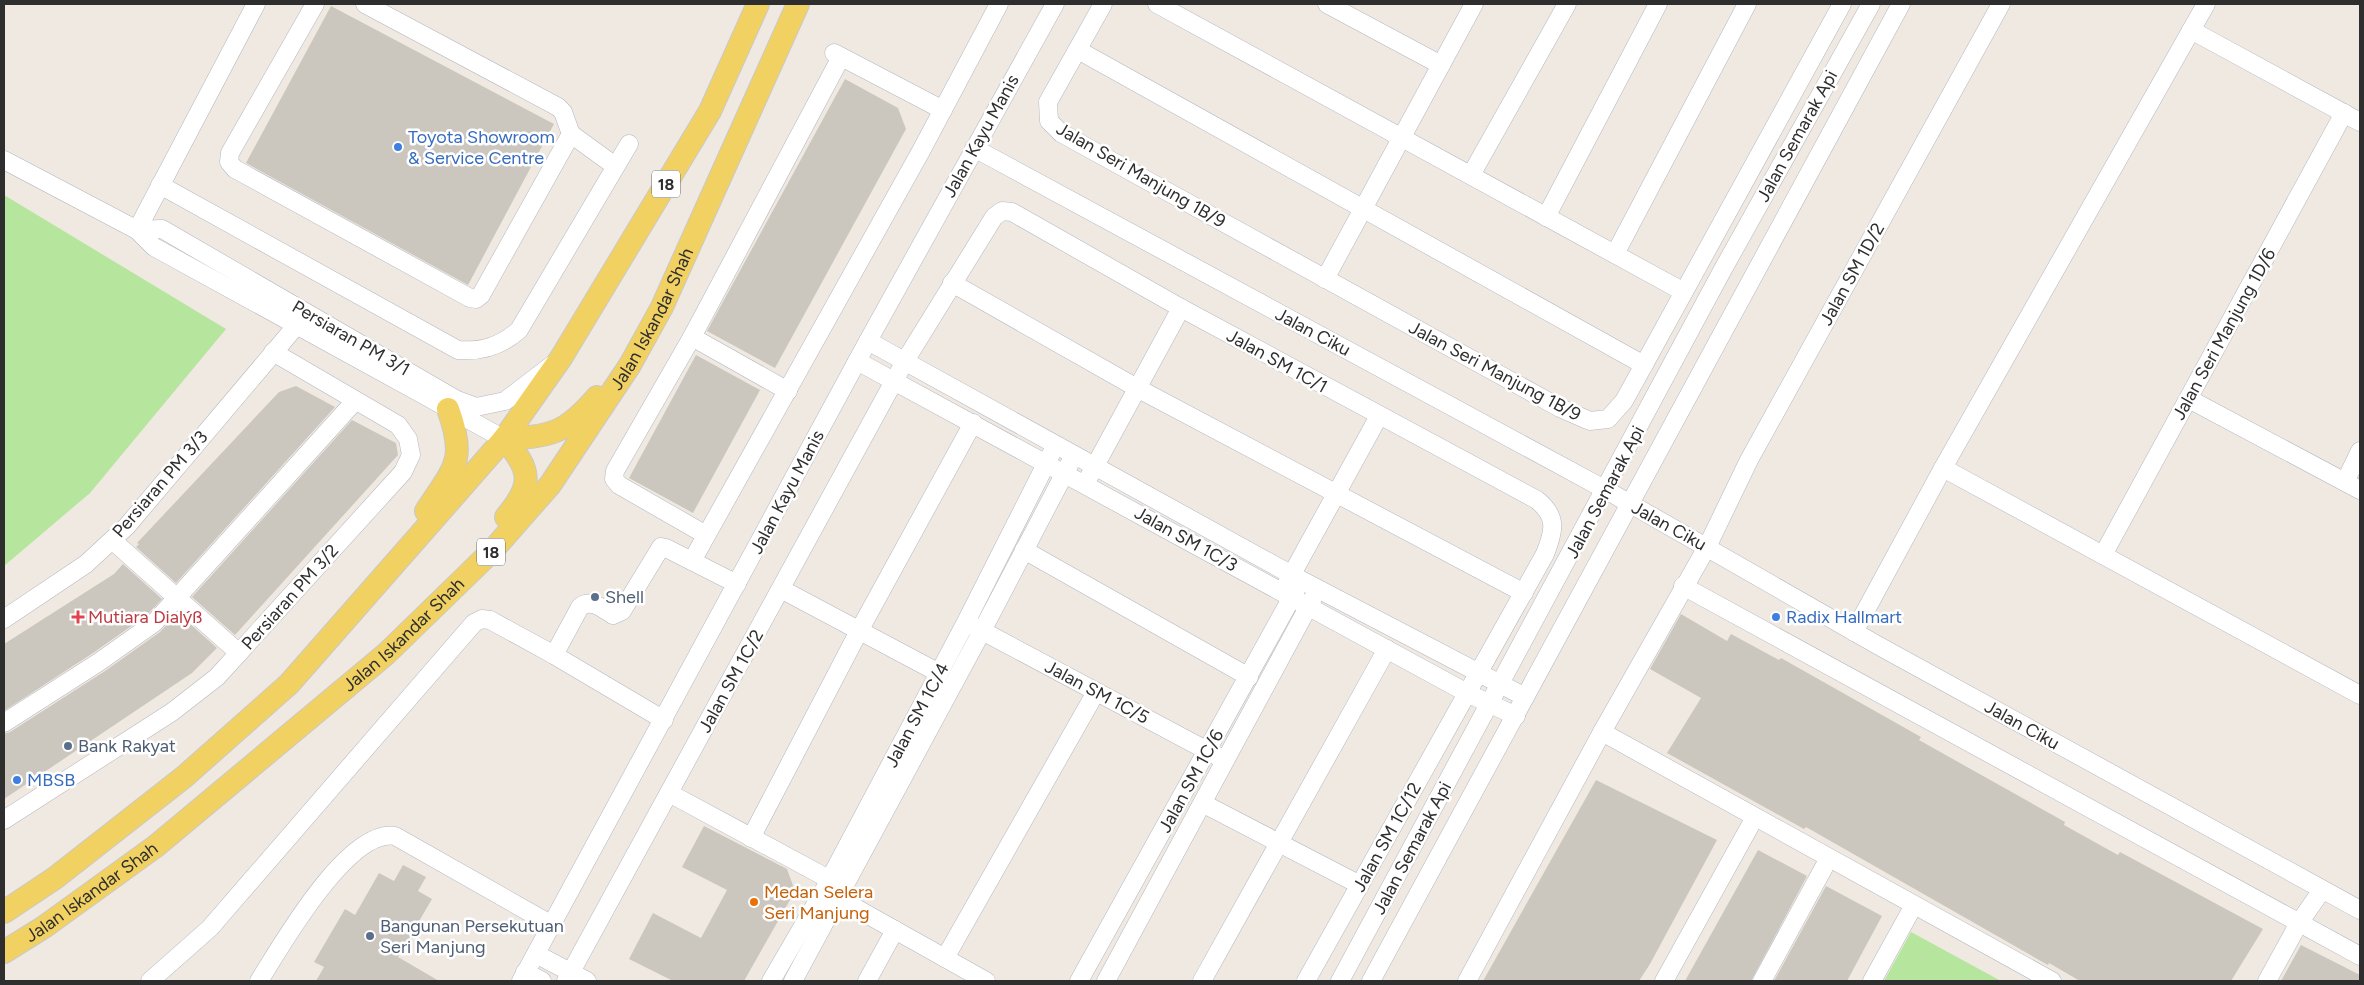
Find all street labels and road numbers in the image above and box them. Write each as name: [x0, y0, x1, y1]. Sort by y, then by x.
street label: Jalan Semarak Api: [1752, 66, 1842, 206]
street label: Jalan Kayu Manis: [938, 71, 1024, 201]
street label: Jalan Seri Manjung 1B/9: [1052, 118, 1230, 232]
road number: 18: [652, 170, 680, 198]
street label: Jalan SM 1D/2: [1815, 219, 1889, 329]
street label: Jalan Iskandar Shah: [605, 244, 698, 394]
street label: Jalan Seri Manjung 1D/6: [2168, 244, 2280, 424]
street label: Persiaran PM 3/1: [288, 295, 414, 381]
street label: Jalan Ciku: [1272, 303, 1354, 361]
street label: Jalan Seri Manjung 1B/9: [1405, 316, 1585, 426]
street label: Jalan SM 1C/1: [1223, 324, 1331, 398]
street label: Jalan Semarak Api: [1561, 422, 1649, 562]
street label: Persiaran PM 3/3: [108, 426, 212, 542]
street label: Jalan Kayu Manis: [745, 426, 829, 558]
street label: Jalan Ciku: [1628, 496, 1710, 556]
street label: Jalan SM 1C/3: [1131, 502, 1241, 576]
road number: 18: [477, 538, 505, 566]
street label: Persiaran PM 3/2: [237, 540, 343, 654]
street label: Jalan Iskandar Shah: [338, 573, 469, 696]
street label: Jalan SM 1C/2: [694, 626, 768, 736]
street label: Jalan SM 1C/5: [1041, 655, 1153, 729]
street label: Jalan SM 1C/4: [880, 659, 954, 771]
street label: Jalan Ciku: [1981, 695, 2063, 755]
street label: Jalan SM 1C/6: [1154, 726, 1228, 836]
street label: Jalan SM 1C/12: [1348, 778, 1426, 896]
street label: Jalan Semarak Api: [1368, 778, 1456, 918]
street label: Jalan Iskandar Shah: [21, 837, 162, 947]

